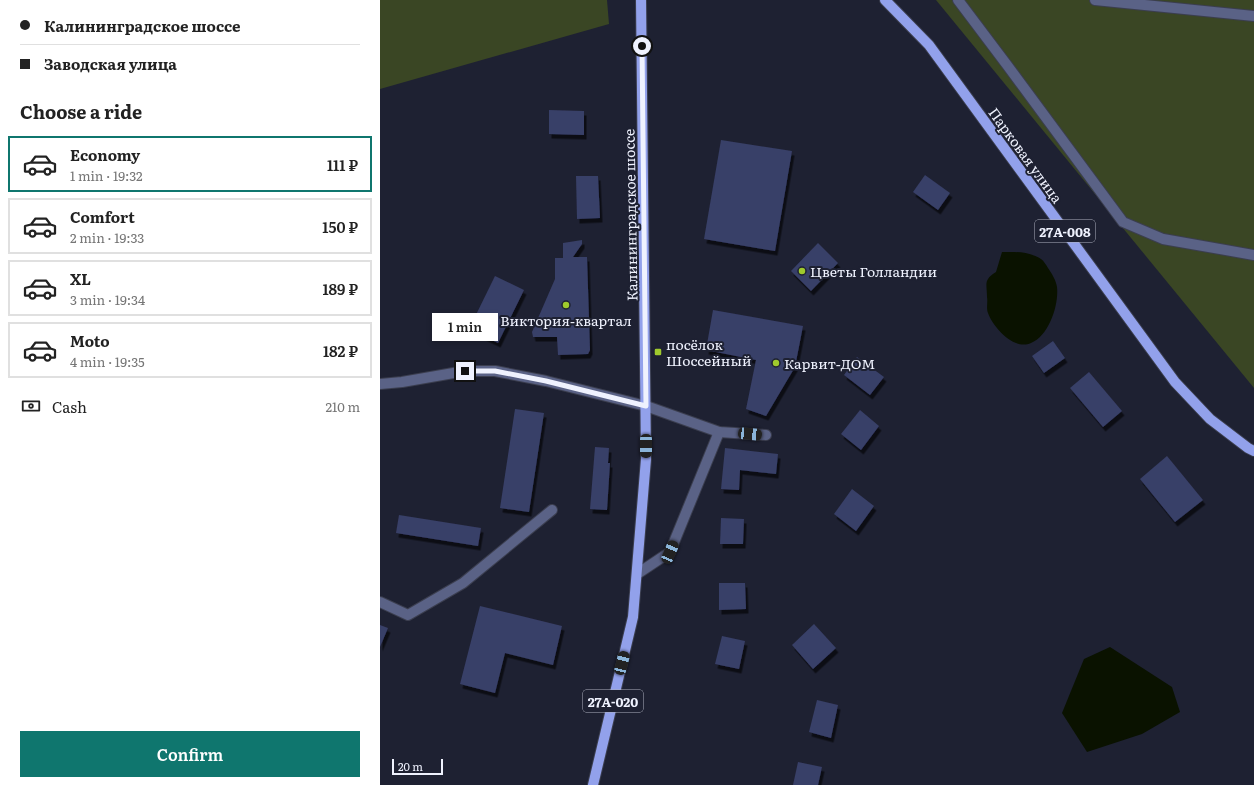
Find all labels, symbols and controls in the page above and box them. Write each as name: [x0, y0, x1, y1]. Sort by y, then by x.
text: Калининградское шоссе: [44, 14, 241, 37]
route start: [633, 37, 651, 55]
text: Заводская улица: [44, 52, 177, 75]
text: Choose a ride: [20, 98, 142, 125]
street label: Парковая улица: [984, 103, 1068, 207]
street label: Калининградское шоссе: [618, 129, 642, 301]
text: Economy: [70, 143, 140, 166]
icon: car: [22, 146, 58, 182]
text: 111 ₽: [327, 153, 358, 176]
text: 1 min · 19:32: [70, 166, 143, 185]
text: Comfort: [70, 205, 135, 228]
icon: car: [22, 208, 58, 244]
text: 150 ₽: [322, 215, 358, 238]
road number: 27А-008: [1035, 220, 1095, 242]
text: 2 min · 19:33: [70, 228, 144, 247]
place label: Цветы Голландии: [810, 261, 937, 281]
marker: Цветы Голландии: [797, 266, 807, 276]
text: XL: [70, 267, 91, 290]
icon: car: [22, 270, 58, 306]
text: 189 ₽: [322, 277, 358, 300]
text: 3 min · 19:34: [70, 290, 145, 309]
marker: Виктория-квартал: [561, 300, 571, 310]
place label: Виктория-квартал: [500, 310, 632, 330]
callout: 1 min: [432, 313, 498, 341]
text: 1 min: [448, 317, 482, 336]
text: Moto: [70, 329, 110, 352]
icon: car: [22, 332, 58, 368]
place label: посёлок Шоссейный: [666, 334, 751, 370]
text: 182 ₽: [323, 339, 358, 362]
marker: посёлок Шоссейный: [653, 347, 663, 357]
text: 4 min · 19:35: [70, 352, 145, 371]
place label: Карвит-ДОМ: [784, 353, 875, 373]
marker: Карвит-ДОМ: [771, 358, 781, 368]
route end: [456, 362, 474, 380]
icon: cash: [20, 395, 42, 417]
text: Cash: [52, 395, 87, 418]
text: 210 m: [325, 397, 360, 416]
car: [738, 427, 762, 441]
car: [640, 434, 652, 458]
car: [660, 539, 680, 565]
car: [613, 650, 631, 676]
road number: 27А-020: [583, 690, 643, 712]
button: Confirm: [20, 731, 360, 777]
scale bar: [392, 757, 443, 776]
text: 20 m: [398, 758, 423, 774]

